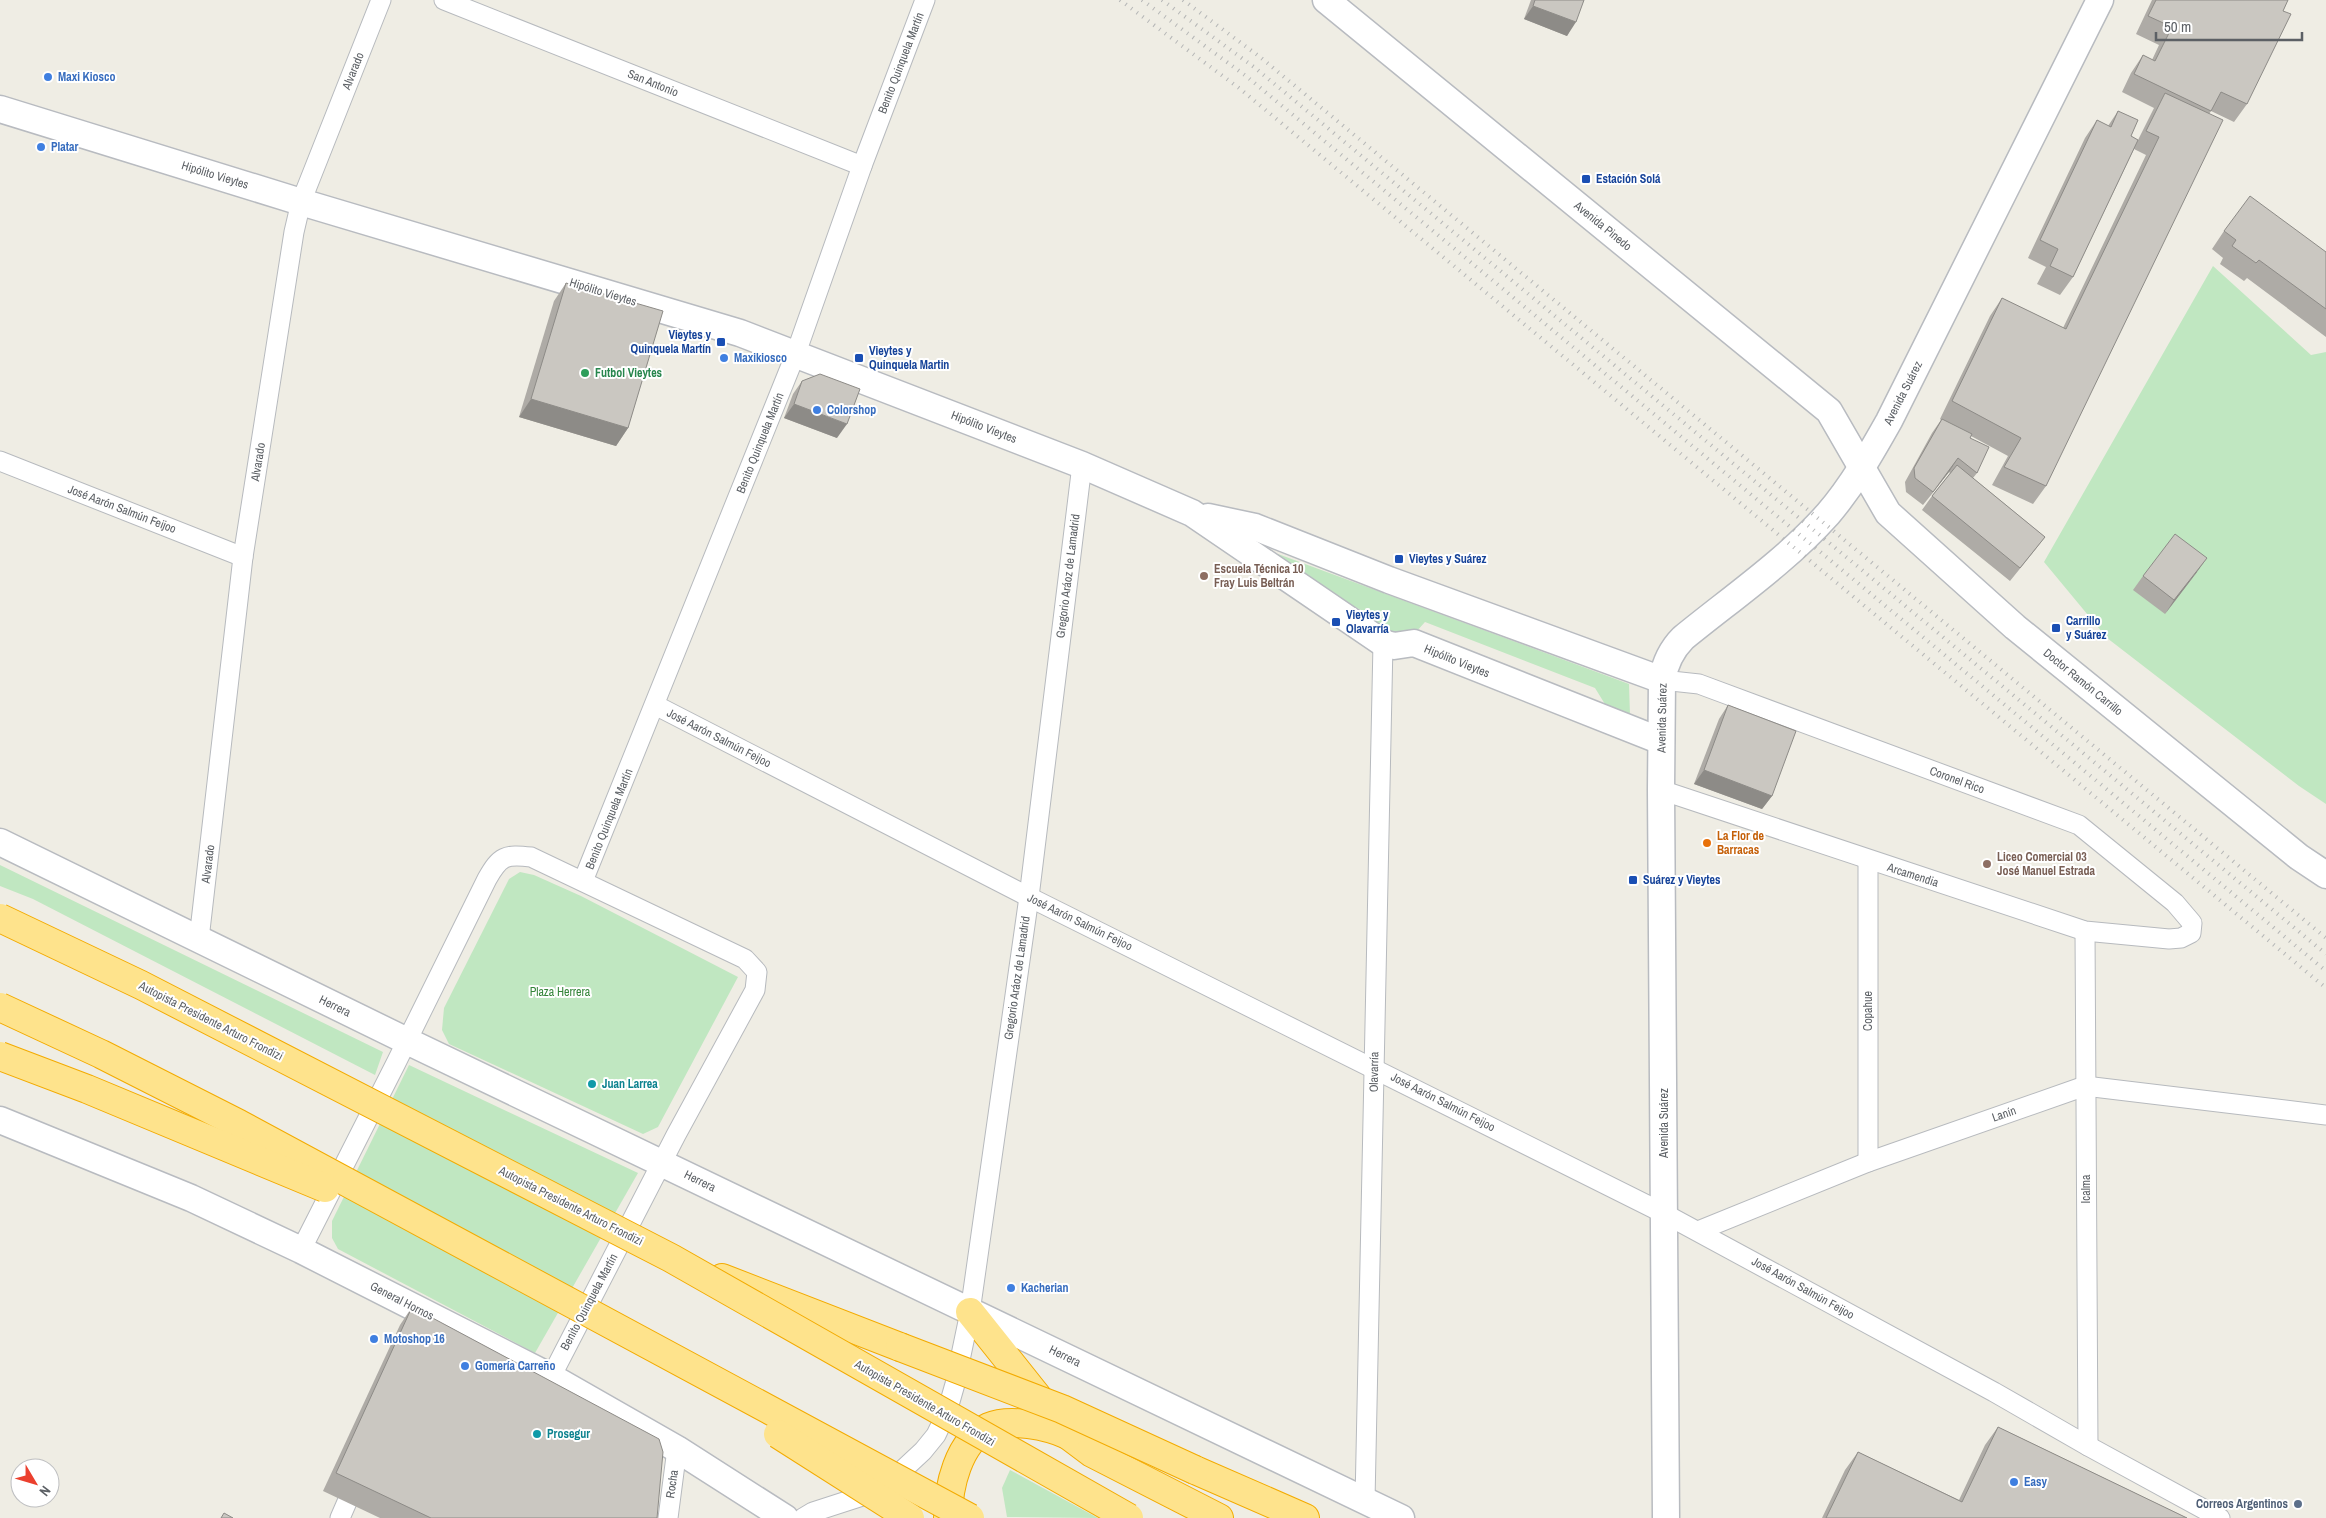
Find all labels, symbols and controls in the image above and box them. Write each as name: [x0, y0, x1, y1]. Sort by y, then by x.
street label: Benito Quinquela Martín: [874, 10, 928, 116]
scale bar: [2156, 10, 2302, 42]
text: 50 m: [2164, 16, 2191, 37]
street label: Alvarado: [338, 50, 368, 93]
street label: San Antonio: [625, 66, 681, 100]
place label: Maxi Kiosco: [58, 69, 115, 85]
marker: Maxi Kiosco: [42, 71, 54, 83]
place label: Platar: [51, 139, 79, 155]
marker: Platar: [35, 141, 47, 153]
street label: Hipólito Vieytes: [180, 157, 251, 193]
place label: Estación Solá: [1596, 171, 1661, 187]
marker: Estación Solá: [1580, 173, 1592, 185]
street label: Avenida Pinedo: [1570, 197, 1635, 254]
street label: Hipólito Vieytes: [568, 274, 639, 310]
place label: Vieytes y Quinquela Martín: [631, 327, 712, 357]
marker: Vieytes y Quinquela Martín: [715, 336, 727, 348]
place label: Vieytes y Quinquela Martin: [869, 343, 949, 373]
place label: Maxikiosco: [734, 350, 787, 366]
marker: Maxikiosco: [718, 352, 730, 364]
marker: Vieytes y Quinquela Martin: [853, 352, 865, 364]
street label: Avenida Suárez: [1880, 358, 1926, 429]
place label: Futbol Vieytes: [595, 365, 663, 381]
marker: Futbol Vieytes: [579, 367, 591, 379]
street label: Benito Quinquela Martín: [732, 390, 788, 496]
place label: Colorshop: [827, 402, 876, 418]
marker: Colorshop: [811, 404, 823, 416]
street label: Hipólito Vieytes: [949, 407, 1019, 447]
street label: Alvarado: [247, 442, 269, 483]
street label: José Aarón Salmún Feijoo: [65, 481, 179, 537]
street label: Gregorio Aráoz de Lamadrid: [1052, 513, 1084, 639]
place label: Vieytes y Suárez: [1409, 551, 1487, 567]
marker: Vieytes y Suárez: [1393, 553, 1405, 565]
place label: Escuela Técnica 10 Fray Luis Beltrán: [1214, 561, 1304, 591]
marker: Escuela Técnica 10 Fray Luis Beltrán: [1198, 570, 1210, 582]
place label: Vieytes y Olavarría: [1346, 607, 1389, 637]
place label: Carrillo y Suárez: [2066, 613, 2107, 643]
marker: Vieytes y Olavarría: [1330, 616, 1342, 628]
marker: Carrillo y Suárez: [2050, 622, 2062, 634]
street label: Hipólito Vieytes: [1422, 641, 1492, 681]
street label: Doctor Ramón Carrillo: [2040, 645, 2126, 719]
street label: Avenida Suárez: [1653, 683, 1671, 754]
street label: José Aarón Salmún Feijoo: [664, 705, 774, 771]
street label: Coronel Rico: [1927, 763, 1987, 797]
street label: Benito Quinquela Martín: [581, 766, 637, 872]
place label: La Flor de Barracas: [1717, 828, 1765, 858]
marker: La Flor de Barracas: [1701, 837, 1713, 849]
street label: Alvarado: [198, 844, 218, 885]
place label: Liceo Comercial 03 José Manuel Estrada: [1997, 849, 2095, 879]
marker: Liceo Comercial 03 José Manuel Estrada: [1981, 858, 1993, 870]
street label: Arcamendia: [1884, 859, 1941, 891]
place label: Suárez y Vieytes: [1643, 872, 1721, 888]
marker: Suárez y Vieytes: [1627, 874, 1639, 886]
street label: José Aarón Salmún Feijoo: [1025, 890, 1135, 954]
street label: Gregorio Aráoz de Lamadrid: [1000, 915, 1034, 1041]
street label: Autopista Presidente Arturo Frondizi: [135, 977, 286, 1064]
park label: Plaza Herrera: [530, 984, 591, 1000]
street label: Herrera: [317, 991, 354, 1021]
street label: Copahue: [1860, 991, 1876, 1031]
street label: Olavarría: [1366, 1051, 1382, 1092]
street label: José Aarón Salmún Feijoo: [1388, 1069, 1498, 1135]
place label: Juan Larrea: [602, 1076, 658, 1092]
marker: Juan Larrea: [586, 1078, 598, 1090]
street label: Avenida Suárez: [1656, 1088, 1672, 1159]
street label: Lanín: [1990, 1102, 2018, 1126]
street label: Autopista Presidente Arturo Frondizi: [495, 1162, 646, 1249]
street label: Herrera: [682, 1166, 719, 1196]
street label: Icalma: [2078, 1174, 2094, 1203]
street label: Benito Quinquela Martín: [557, 1251, 621, 1353]
street label: José Aarón Salmún Feijoo: [1749, 1253, 1857, 1323]
street label: General Hornos: [367, 1278, 437, 1324]
place label: Kacherian: [1021, 1280, 1069, 1296]
marker: Kacherian: [1005, 1282, 1017, 1294]
place label: Motoshop 16: [384, 1331, 445, 1347]
marker: Motoshop 16: [368, 1333, 380, 1345]
street label: Herrera: [1047, 1341, 1084, 1371]
street label: Autopista Presidente Arturo Frondizi: [851, 1356, 998, 1450]
place label: Gomería Carreño: [475, 1358, 555, 1374]
marker: Gomería Carreño: [459, 1360, 471, 1372]
place label: Prosegur: [547, 1426, 590, 1442]
marker: Prosegur: [531, 1428, 543, 1440]
north arrow: [10, 1458, 60, 1508]
street label: Rocha: [662, 1468, 682, 1499]
place label: Easy: [2024, 1474, 2048, 1490]
marker: Easy: [2008, 1476, 2020, 1488]
text: N: [36, 1482, 55, 1500]
place label: Correos Argentinos: [2196, 1496, 2289, 1512]
marker: Correos Argentinos: [2292, 1498, 2304, 1510]

